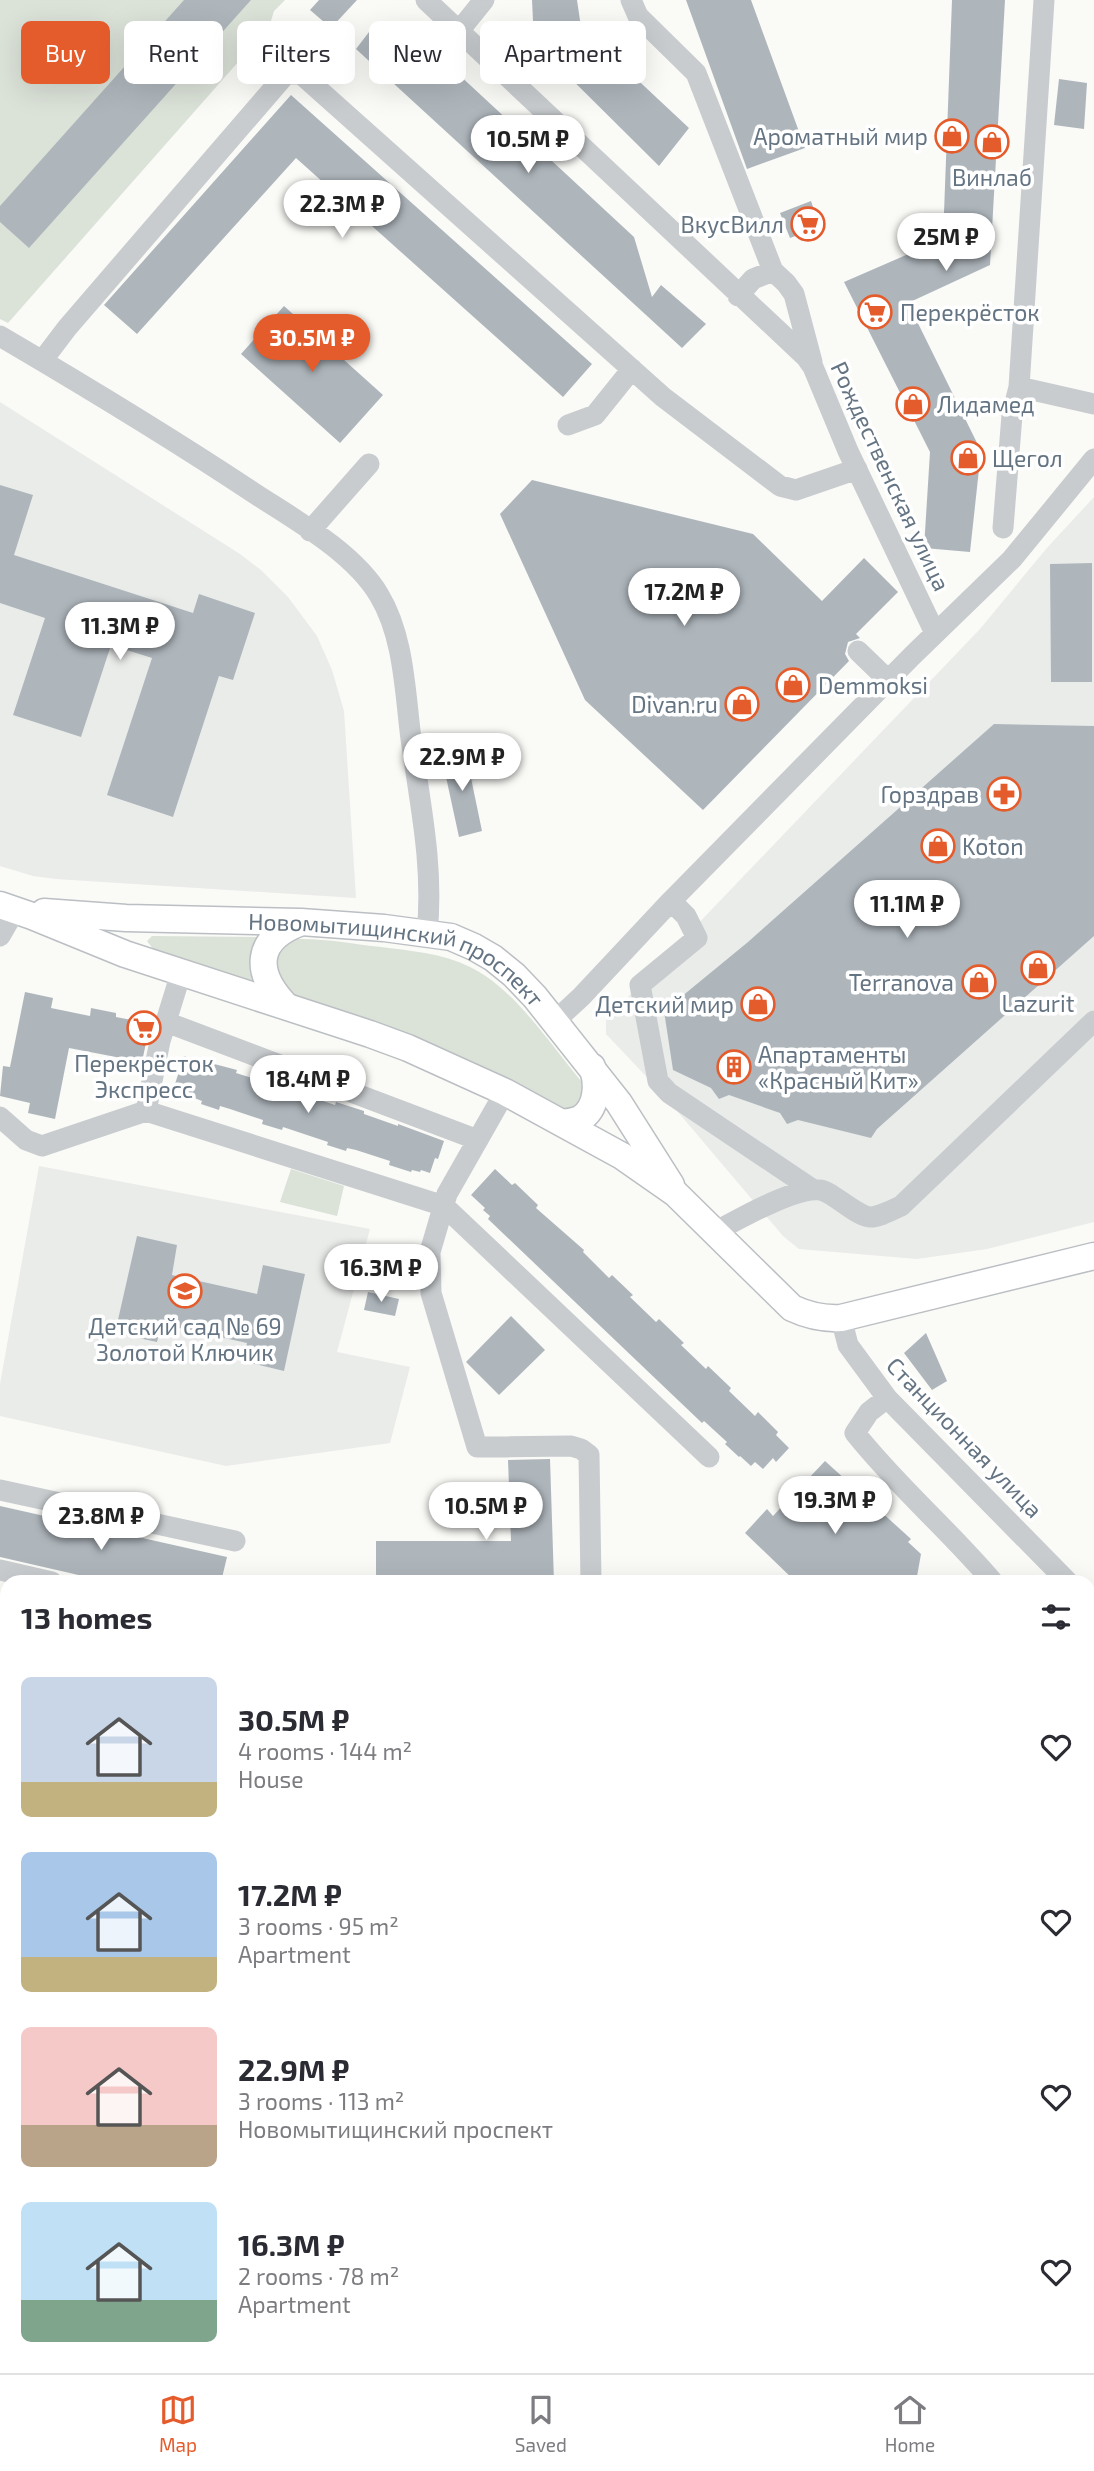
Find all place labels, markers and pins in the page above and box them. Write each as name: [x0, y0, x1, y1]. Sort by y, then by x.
pin: 10.5M ₽: [463, 116, 593, 175]
shop icon: Ароматный мир: [933, 117, 971, 155]
place label: Ароматный мир: [753, 122, 928, 150]
shop icon: Винлаб: [973, 123, 1011, 161]
place label: Винлаб: [952, 163, 1032, 191]
pin: 22.3M ₽: [277, 180, 407, 240]
supermarket icon: ВкусВилл: [789, 205, 827, 243]
place label: ВкусВилл: [680, 210, 784, 239]
pin: 25M ₽: [897, 214, 995, 273]
supermarket icon: Перекрёсток: [856, 293, 894, 331]
place label: Перекрёсток: [900, 298, 1040, 326]
pin: 30.5M ₽: [247, 314, 377, 374]
shop icon: Лидамед: [894, 385, 932, 423]
place label: Лидамед: [937, 390, 1035, 418]
shop icon: Щегол: [949, 439, 987, 477]
place label: Щегол: [992, 444, 1063, 472]
pin: 17.2M ₽: [619, 568, 749, 628]
pin: 11.3M ₽: [55, 602, 185, 662]
shop icon: Demmoksi: [774, 666, 812, 704]
place label: Demmoksi: [818, 671, 928, 699]
shop icon: Divan.ru: [723, 685, 761, 723]
place label: Divan.ru: [631, 690, 718, 718]
pin: 22.9M ₽: [397, 734, 527, 793]
pharmacy icon: Горздрав: [985, 775, 1023, 813]
place label: Горздрав: [881, 780, 979, 808]
shop icon: Koton: [919, 827, 957, 865]
place label: Koton: [962, 832, 1024, 860]
pin: 11.1M ₽: [842, 880, 972, 940]
shop icon: Lazurit: [1019, 949, 1057, 987]
shop icon: Terranova: [960, 963, 998, 1001]
place label: Terranova: [849, 968, 954, 996]
shop icon: Детский мир: [739, 985, 777, 1023]
place label: Lazurit: [1002, 989, 1075, 1017]
place label: Детский мир: [595, 990, 734, 1018]
supermarket icon: Перекрёсток Экспресс: [125, 1009, 163, 1047]
place label: Апартаменты «Красный Кит»: [758, 1040, 919, 1094]
building icon: Апартаменты «Красный Кит»: [715, 1048, 753, 1086]
place label: Перекрёсток Экспресс: [74, 1049, 214, 1103]
pin: 18.4M ₽: [243, 1056, 373, 1115]
pin: 16.3M ₽: [316, 1244, 446, 1304]
school or university icon: Детский сад № 69 Золотой Ключик: [166, 1272, 204, 1310]
place label: Детский сад № 69 Золотой Ключик: [88, 1312, 282, 1366]
pin: 19.3M ₽: [770, 1476, 900, 1536]
pin: 10.5M ₽: [421, 1482, 551, 1542]
pin: 23.8M ₽: [36, 1492, 166, 1552]

